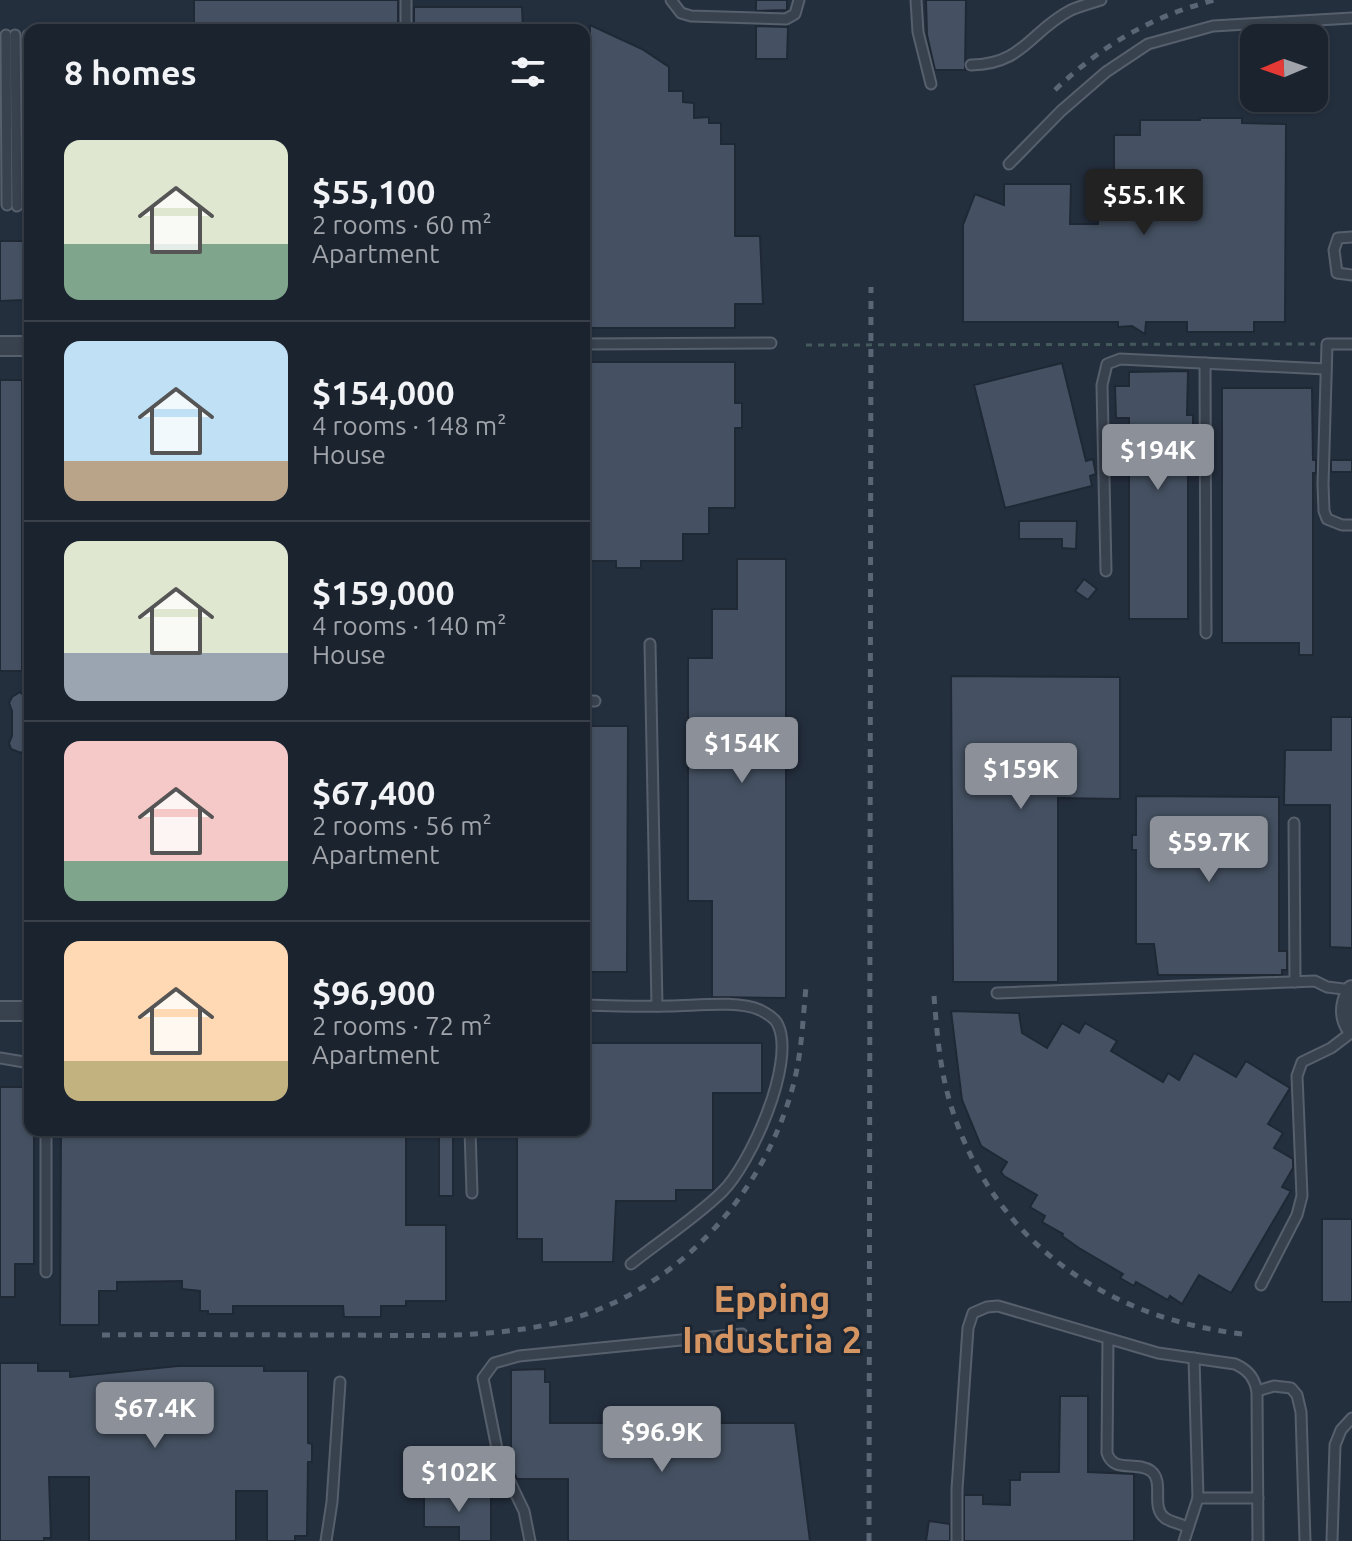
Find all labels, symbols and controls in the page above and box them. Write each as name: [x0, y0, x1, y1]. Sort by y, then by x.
north arrow: [1240, 24, 1328, 112]
map controls: [1240, 24, 1328, 112]
icon: filters: [506, 50, 550, 94]
text: 8 homes: [64, 53, 197, 91]
pin: $55.1K: [1079, 169, 1209, 237]
icon: home: [128, 172, 224, 268]
text: $55,100: [312, 172, 435, 210]
text: $55.1K: [1103, 180, 1185, 209]
text: 2 rooms · 60 m²: [312, 210, 492, 239]
text: Apartment: [312, 239, 439, 268]
icon: home: [128, 373, 224, 469]
text: $154,000: [312, 373, 455, 411]
text: 4 rooms · 148 m²: [312, 411, 507, 440]
pin: $194K: [1102, 424, 1214, 492]
text: $194K: [1120, 435, 1196, 464]
text: House: [312, 440, 386, 469]
icon: home: [128, 573, 224, 669]
text: $159,000: [312, 573, 455, 611]
text: 4 rooms · 140 m²: [312, 611, 507, 640]
text: House: [312, 640, 386, 669]
pin: $154K: [686, 717, 798, 785]
text: $154K: [704, 728, 780, 757]
pin: $159K: [965, 743, 1077, 811]
text: $159K: [983, 754, 1059, 783]
icon: home: [128, 773, 224, 869]
text: $67,400: [312, 773, 435, 811]
text: 2 rooms · 56 m²: [312, 811, 492, 840]
pin: $59.7K: [1144, 816, 1274, 884]
text: $59.7K: [1168, 827, 1250, 856]
text: Apartment: [312, 840, 439, 869]
icon: home: [128, 973, 224, 1069]
text: $96,900: [312, 973, 435, 1011]
text: 2 rooms · 72 m²: [312, 1011, 492, 1040]
text: Apartment: [312, 1040, 439, 1069]
district label: Epping Industria 2: [682, 1278, 862, 1360]
pin: $67.4K: [90, 1382, 220, 1450]
text: $67.4K: [114, 1393, 196, 1422]
pin: $96.9K: [597, 1406, 727, 1474]
text: $96.9K: [621, 1417, 703, 1446]
pin: $102K: [403, 1446, 515, 1514]
text: $102K: [421, 1457, 497, 1486]

